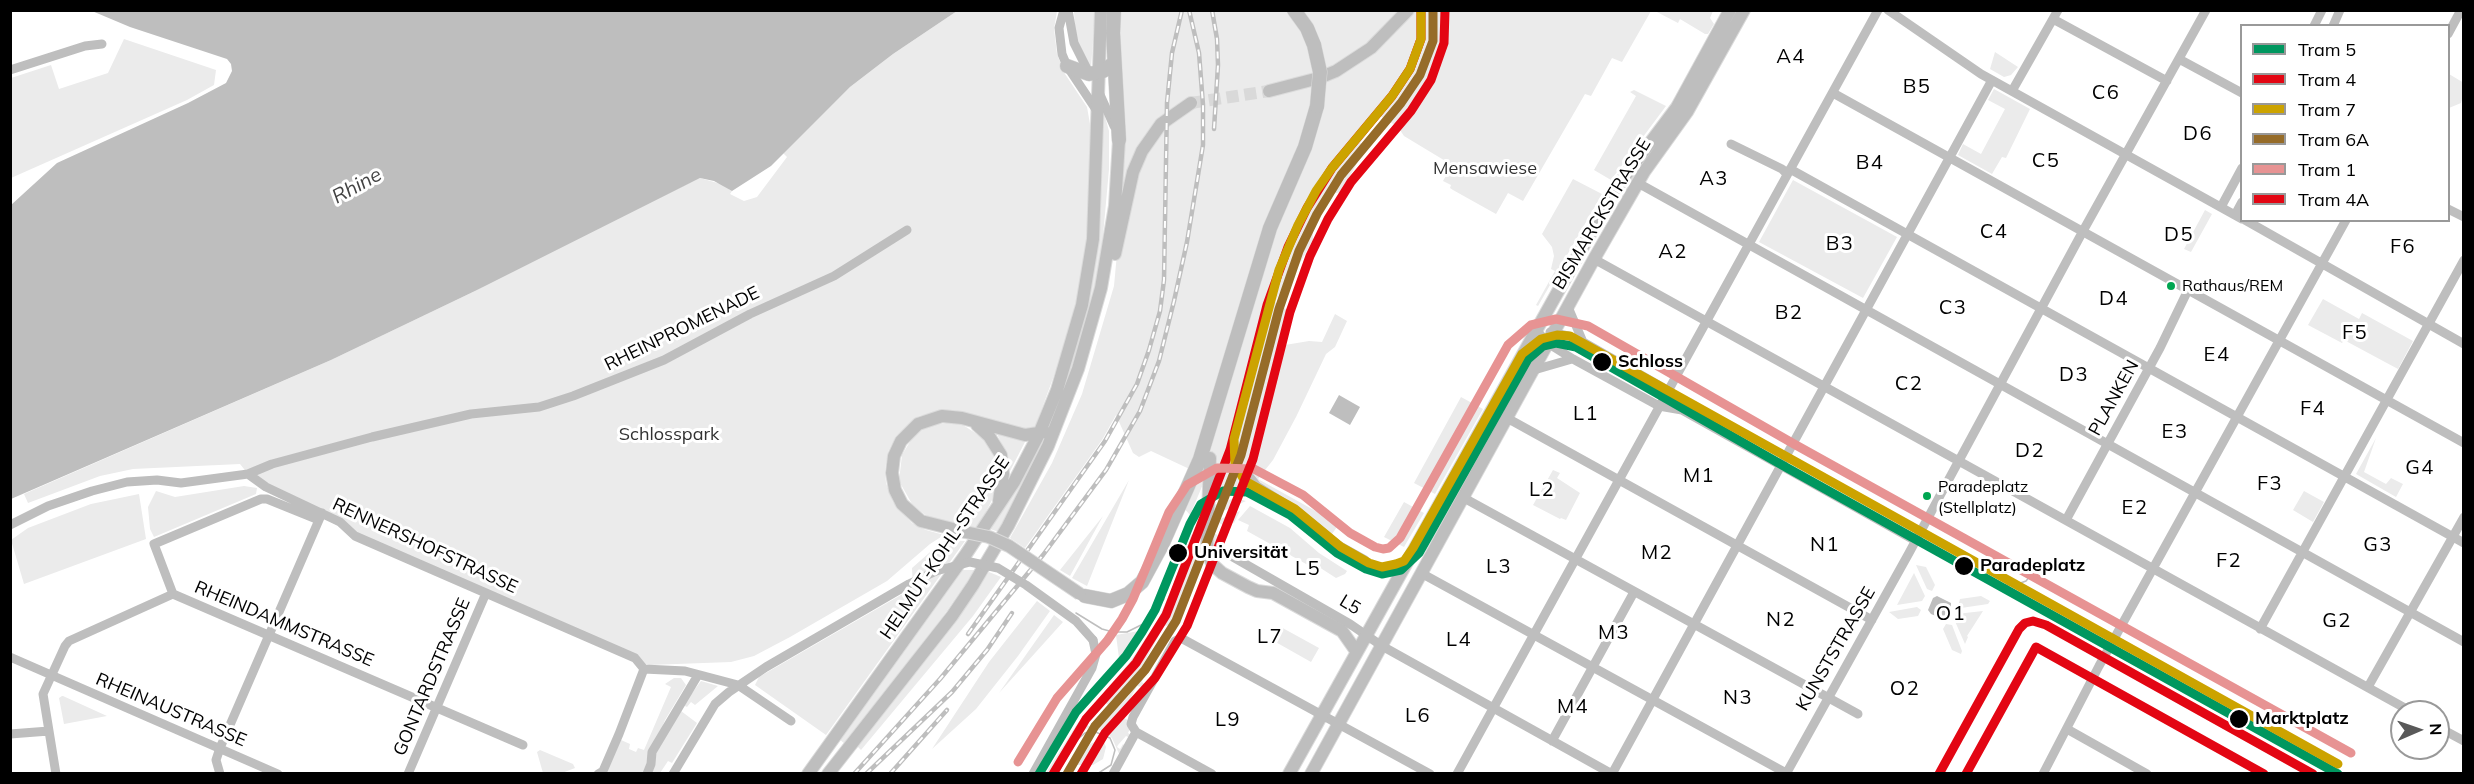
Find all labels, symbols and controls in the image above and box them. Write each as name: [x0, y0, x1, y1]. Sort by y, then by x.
legend: [2240, 24, 2450, 222]
text: Tram 5: [2298, 38, 2356, 61]
district label: A4: [1776, 45, 1806, 69]
text: Tram 4: [2298, 68, 2356, 91]
district label: B5: [1903, 75, 1931, 99]
district label: C6: [2092, 81, 2120, 105]
text: Tram 7: [2298, 98, 2356, 121]
district label: D6: [2183, 122, 2213, 146]
text: Tram 6A: [2298, 128, 2369, 151]
street label: BISMARCKSTRASSE: [1548, 134, 1656, 294]
district label: C5: [2032, 149, 2060, 173]
district label: B4: [1856, 151, 1884, 175]
park label: Mensawiese: [1433, 158, 1537, 180]
text: Tram 1: [2298, 158, 2356, 181]
water label: Rhine: [328, 163, 386, 209]
district label: A3: [1699, 167, 1729, 191]
text: Tram 4A: [2298, 188, 2369, 211]
district label: C4: [1980, 220, 2008, 244]
district label: D5: [2164, 223, 2194, 247]
district label: B3: [1826, 232, 1854, 256]
district label: F6: [2390, 235, 2416, 259]
district label: A2: [1658, 240, 1688, 264]
place label: Rathaus/REM: [2182, 276, 2283, 296]
marker: Rathaus/REM: [2165, 280, 2177, 292]
street label: RHEINPROMENADE: [601, 282, 763, 376]
district label: D4: [2099, 287, 2129, 311]
district label: C3: [1939, 296, 1967, 320]
district label: B2: [1775, 301, 1803, 325]
district label: F5: [2342, 321, 2368, 345]
district label: E4: [2204, 343, 2230, 367]
marker: Schloss: [1591, 351, 1613, 373]
place label: Schloss: [1618, 351, 1683, 373]
street label: PLANKEN: [2084, 356, 2144, 440]
district label: D3: [2059, 363, 2089, 387]
district label: C2: [1895, 372, 1923, 396]
district label: F4: [2300, 397, 2326, 421]
district label: L1: [1573, 402, 1599, 426]
district label: E3: [2162, 420, 2188, 444]
park label: Schlosspark: [619, 424, 719, 446]
district label: D2: [2015, 439, 2045, 463]
street label: HELMUT-KOHL-STRASSE: [876, 453, 1014, 643]
district label: G4: [2405, 456, 2435, 480]
district label: M1: [1683, 464, 1715, 488]
district label: F3: [2257, 472, 2283, 496]
place label: Paradeplatz (Stellplatz): [1938, 477, 2028, 515]
district label: L2: [1529, 478, 1555, 502]
marker: Paradeplatz (Stellplatz): [1921, 490, 1933, 502]
street label: RENNERSHOFSTRASSE: [329, 494, 521, 598]
district label: E2: [2122, 496, 2148, 520]
district label: N1: [1810, 533, 1840, 557]
district label: G3: [2363, 533, 2393, 557]
district label: M2: [1641, 541, 1673, 565]
marker: Universität: [1167, 542, 1189, 564]
place label: Universität: [1194, 542, 1288, 564]
district label: F2: [2216, 549, 2242, 573]
district label: L3: [1486, 555, 1512, 579]
marker: Paradeplatz: [1953, 555, 1975, 577]
place label: Paradeplatz: [1980, 555, 2085, 577]
district label: L5: [1295, 557, 1321, 581]
street label: RHEINDAMMSTRASSE: [191, 576, 377, 672]
street label: KUNSTSTRASSE: [1792, 583, 1880, 715]
street label: L5: [1336, 590, 1364, 620]
street label: GONTARDSTRASSE: [389, 595, 475, 759]
district label: O1: [1936, 602, 1966, 626]
district label: N2: [1766, 608, 1796, 632]
district label: G2: [2322, 609, 2352, 633]
district label: M3: [1598, 621, 1630, 645]
district label: L7: [1257, 625, 1283, 649]
district label: L4: [1446, 628, 1472, 652]
street label: RHEINAUSTRASSE: [92, 669, 250, 751]
district label: O2: [1890, 677, 1920, 701]
district label: N3: [1723, 686, 1753, 710]
district label: M4: [1557, 695, 1589, 719]
north arrow: [2390, 700, 2450, 760]
district label: L6: [1405, 704, 1431, 728]
district label: L9: [1215, 708, 1241, 732]
marker: Marktplatz: [2228, 708, 2250, 730]
place label: Marktplatz: [2255, 708, 2349, 730]
text: N: [2426, 723, 2446, 736]

